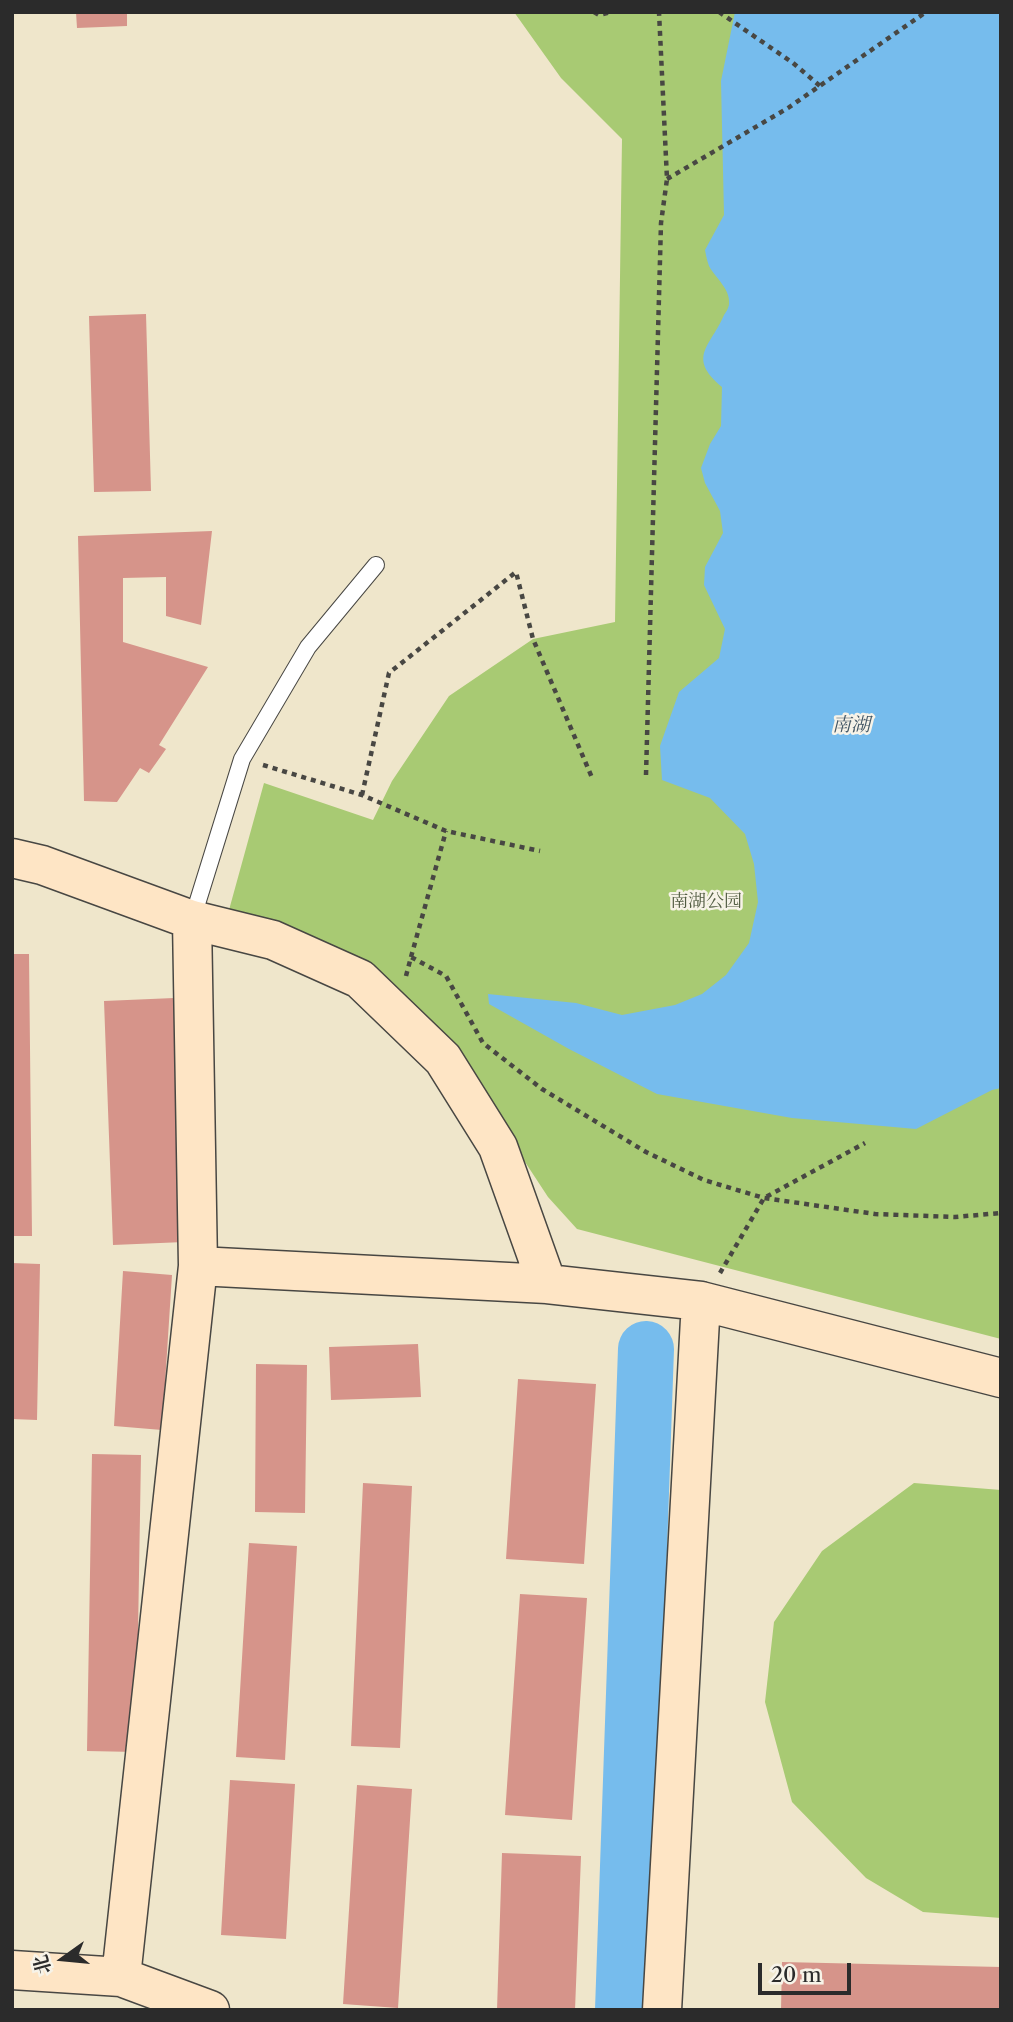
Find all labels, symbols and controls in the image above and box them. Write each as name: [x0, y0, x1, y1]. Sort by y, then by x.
water label: 南湖: [832, 715, 870, 737]
park label: 南湖公园: [670, 891, 742, 913]
north arrow: [28, 1924, 98, 1994]
scale bar: [761, 1948, 854, 1992]
text: 北: [29, 1952, 56, 1977]
text: 20 m: [771, 1962, 822, 1987]

